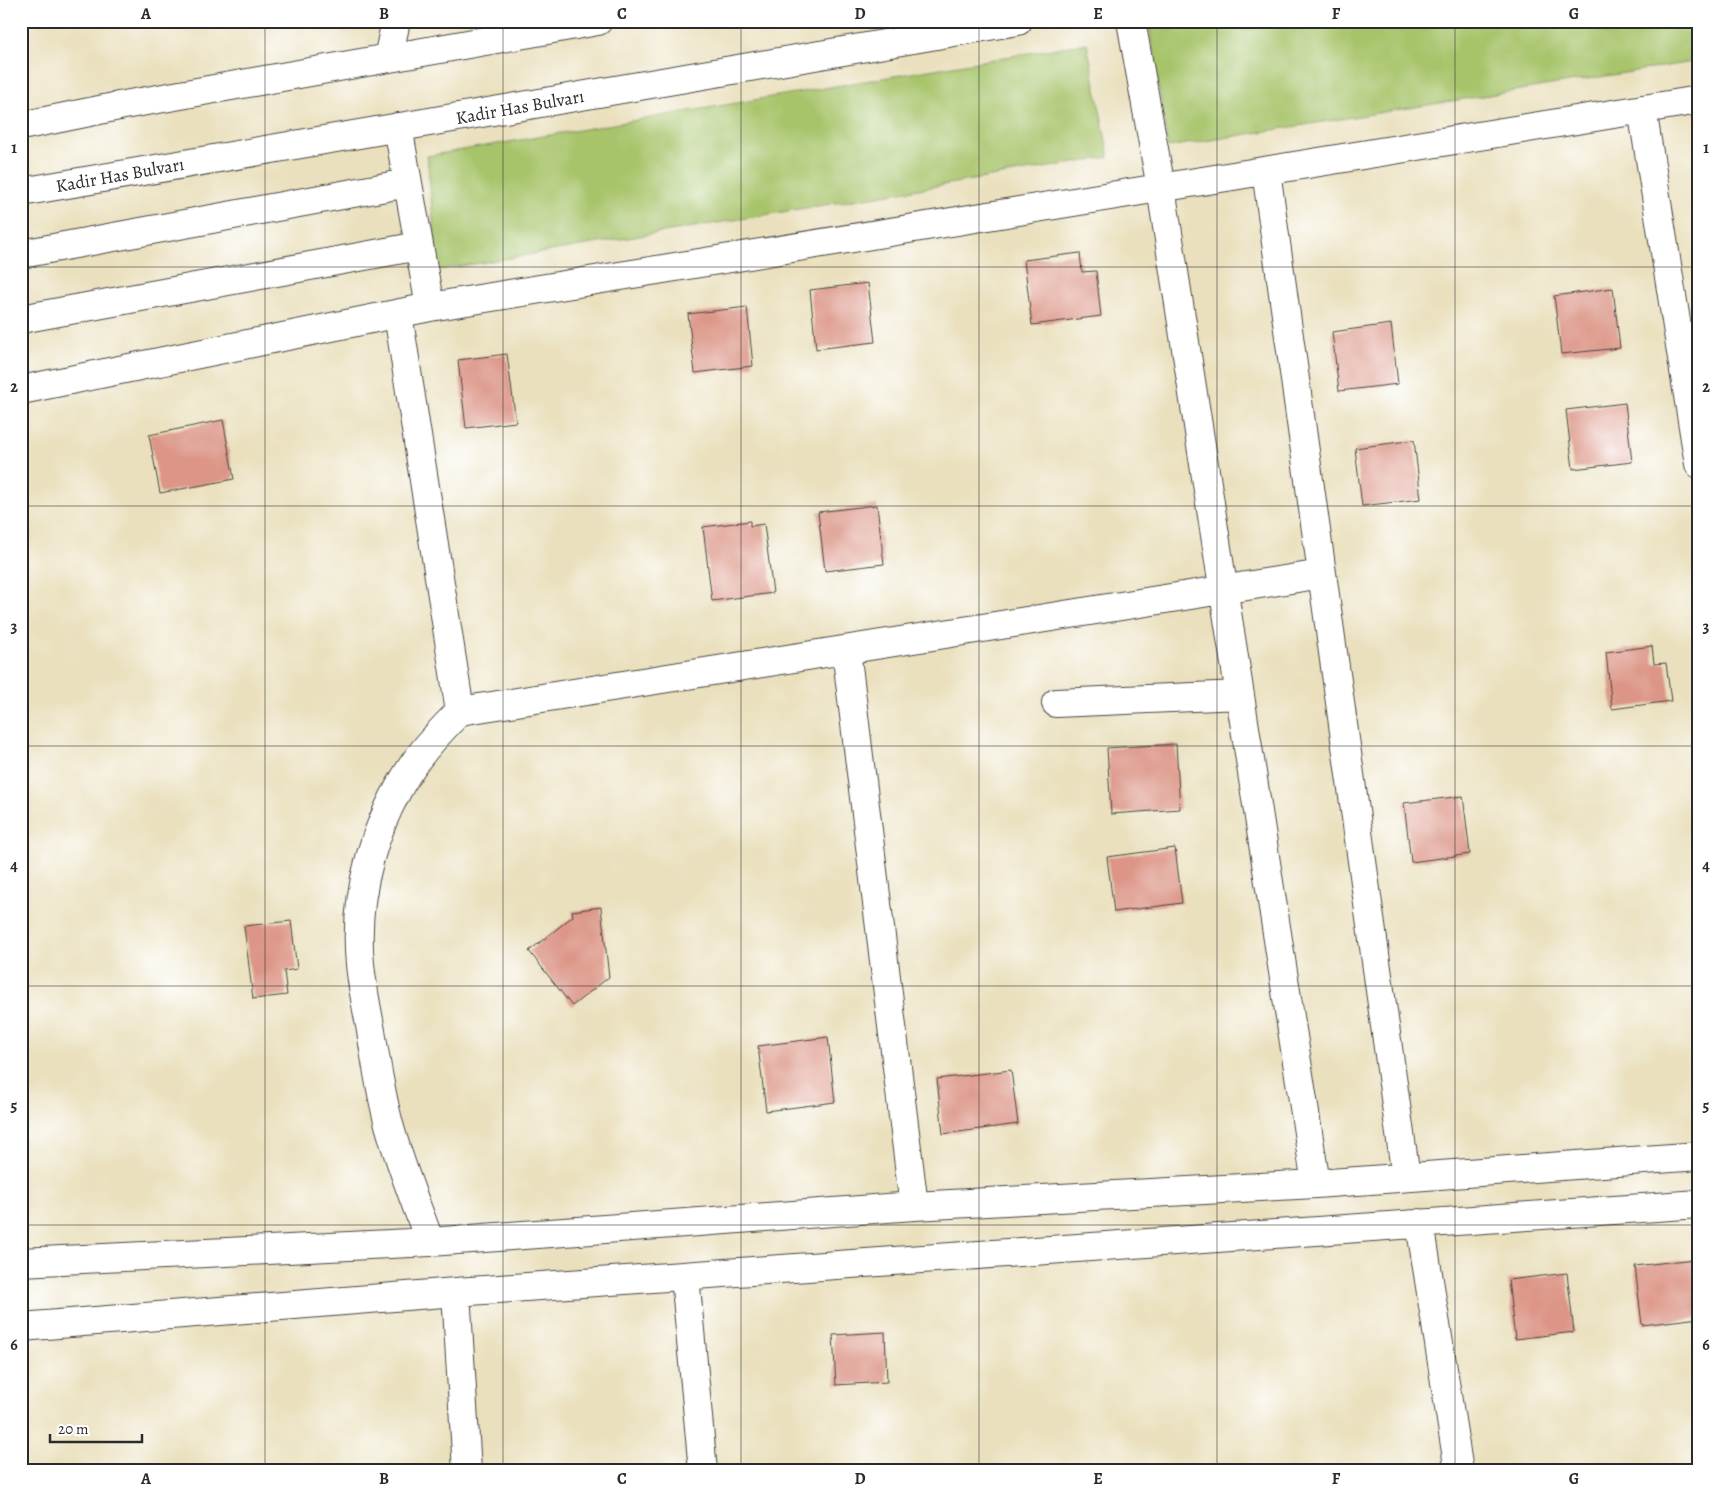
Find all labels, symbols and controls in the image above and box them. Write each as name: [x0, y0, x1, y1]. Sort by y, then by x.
text: A: [140, 3, 152, 25]
text: B: [379, 3, 389, 25]
text: C: [617, 3, 627, 25]
text: D: [854, 3, 866, 25]
text: E: [1093, 3, 1103, 25]
text: F: [1332, 3, 1341, 25]
text: G: [1569, 3, 1579, 25]
street label: Kadir Has Bulvarı: [454, 84, 586, 130]
text: 1: [11, 137, 17, 159]
text: 1: [1703, 137, 1709, 159]
street label: Kadir Has Bulvarı: [54, 152, 186, 198]
text: 2: [10, 376, 18, 398]
text: 2: [1702, 376, 1710, 398]
text: 3: [11, 616, 18, 638]
text: 3: [1703, 616, 1710, 638]
text: 4: [10, 855, 18, 877]
text: 4: [1702, 855, 1710, 877]
text: 5: [11, 1095, 18, 1117]
text: 5: [1703, 1095, 1710, 1117]
text: 6: [10, 1334, 18, 1356]
text: 6: [1702, 1334, 1710, 1356]
scale bar: [50, 1412, 142, 1444]
text: 20 m: [58, 1419, 89, 1439]
text: A: [140, 1468, 152, 1490]
text: B: [379, 1468, 389, 1490]
text: C: [617, 1468, 627, 1490]
text: D: [854, 1468, 866, 1490]
text: E: [1093, 1468, 1103, 1490]
text: F: [1332, 1468, 1341, 1490]
text: G: [1569, 1468, 1579, 1490]

